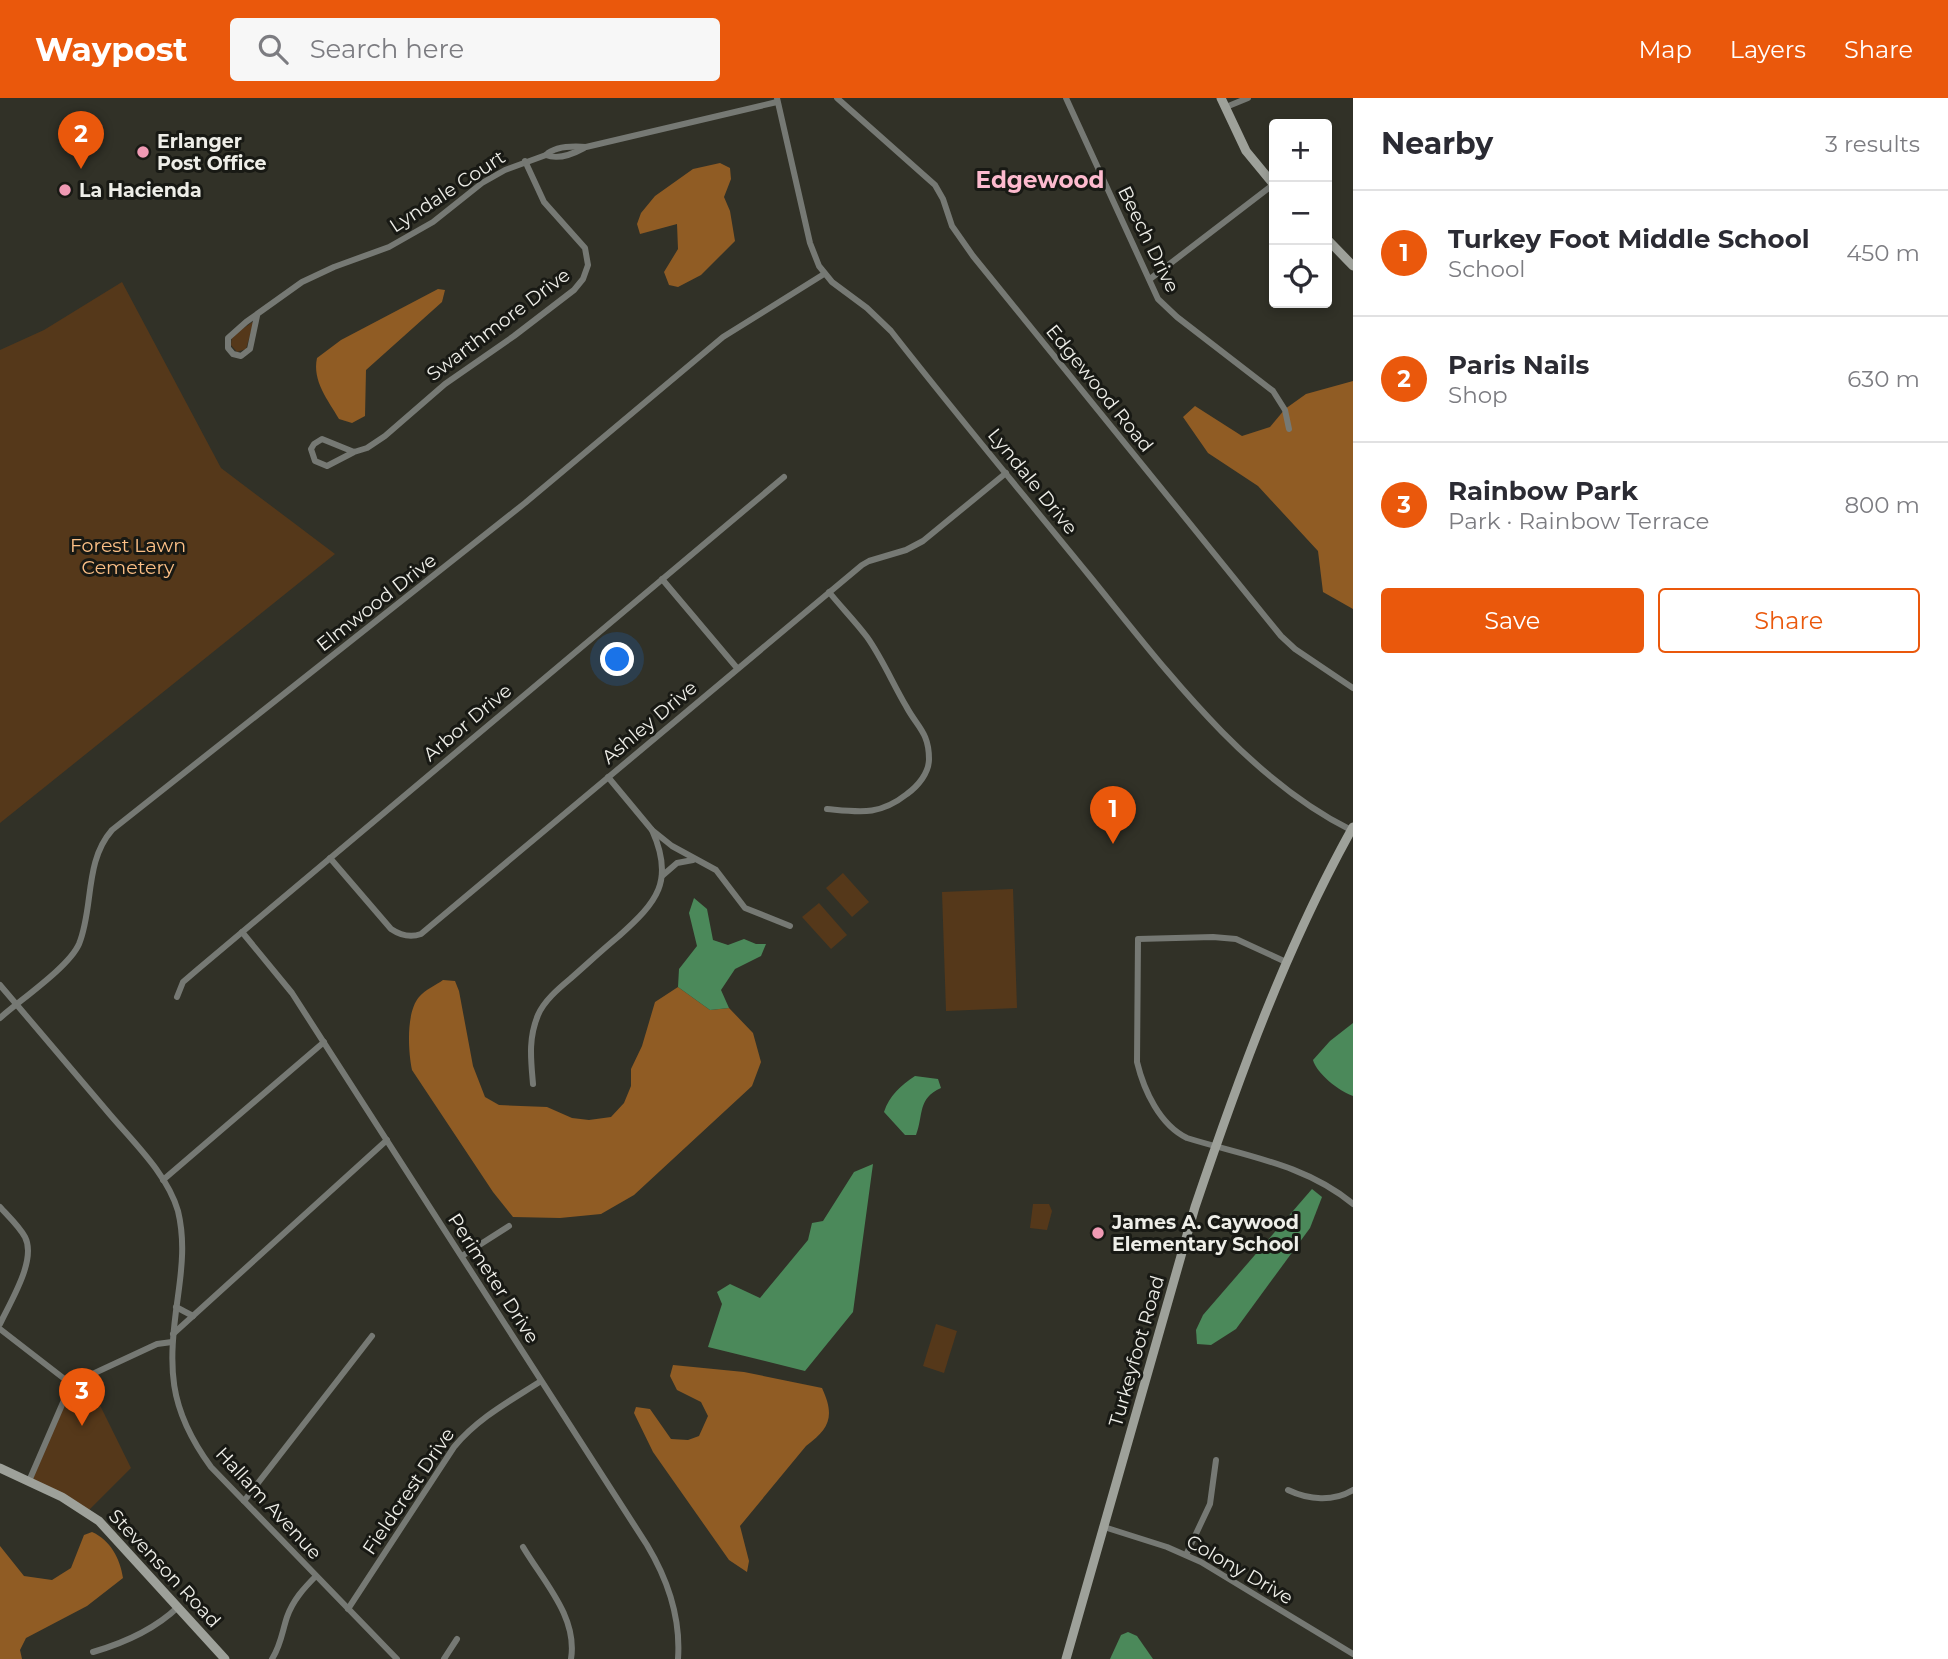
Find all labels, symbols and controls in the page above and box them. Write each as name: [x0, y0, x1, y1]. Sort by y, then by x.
search box: [230, 18, 720, 81]
text: Waypost: [35, 29, 188, 69]
icon: search: [254, 30, 292, 68]
text: Search here: [310, 33, 464, 65]
text: Map: [1638, 35, 1692, 64]
text: Layers: [1730, 35, 1806, 64]
text: Share: [1844, 35, 1913, 64]
pin: 2: [58, 111, 104, 169]
map controls: [1269, 119, 1332, 308]
button: +: [1269, 119, 1332, 182]
text: Nearby: [1381, 125, 1493, 162]
place label: Erlanger Post Office: [157, 130, 266, 175]
text: 3 results: [1825, 130, 1920, 158]
marker: Erlanger Post Office: [135, 144, 151, 160]
street label: Lyndale Court: [385, 145, 510, 237]
district label: Edgewood: [976, 166, 1104, 194]
place label: La Hacienda: [79, 179, 202, 202]
marker: La Hacienda: [57, 182, 73, 198]
street label: Beech Drive: [1113, 182, 1184, 296]
button: −: [1269, 182, 1332, 245]
text: Turkey Foot Middle School: [1448, 223, 1810, 255]
text: 1: [1399, 239, 1409, 267]
text: 450 m: [1846, 239, 1920, 267]
button: locate: [1269, 245, 1332, 308]
text: School: [1448, 255, 1526, 283]
street label: Swarthmore Drive: [422, 263, 574, 386]
street label: Edgewood Road: [1041, 320, 1158, 457]
text: Paris Nails: [1448, 349, 1589, 381]
text: 2: [1397, 365, 1411, 393]
text: 630 m: [1847, 365, 1920, 393]
text: Shop: [1448, 381, 1508, 409]
street label: Lyndale Drive: [983, 424, 1082, 539]
text: Rainbow Park: [1448, 475, 1638, 507]
text: 3: [1397, 491, 1411, 519]
text: 800 m: [1844, 491, 1920, 519]
text: Park · Rainbow Terrace: [1448, 507, 1710, 535]
park label: Forest Lawn Cemetery: [70, 534, 186, 579]
street label: Elmwood Drive: [312, 548, 441, 656]
button: Save: [1381, 588, 1644, 653]
button: Share: [1658, 588, 1920, 653]
your location: [600, 642, 634, 676]
street label: Ashley Drive: [597, 676, 702, 769]
street label: Arbor Drive: [418, 679, 516, 766]
pin: 1: [1090, 786, 1136, 844]
street label: Perimeter Drive: [443, 1209, 544, 1348]
place label: James A. Caywood Elementary School: [1111, 1211, 1299, 1256]
marker: James A. Caywood Elementary School: [1090, 1225, 1106, 1241]
street label: Turkeyfoot Road: [1104, 1273, 1169, 1429]
pin: 3: [59, 1368, 105, 1426]
street label: Fieldcrest Drive: [358, 1424, 459, 1559]
street label: Hallam Avenue: [211, 1442, 326, 1564]
street label: Stevenson Road: [104, 1504, 225, 1632]
street label: Colony Drive: [1182, 1530, 1297, 1609]

